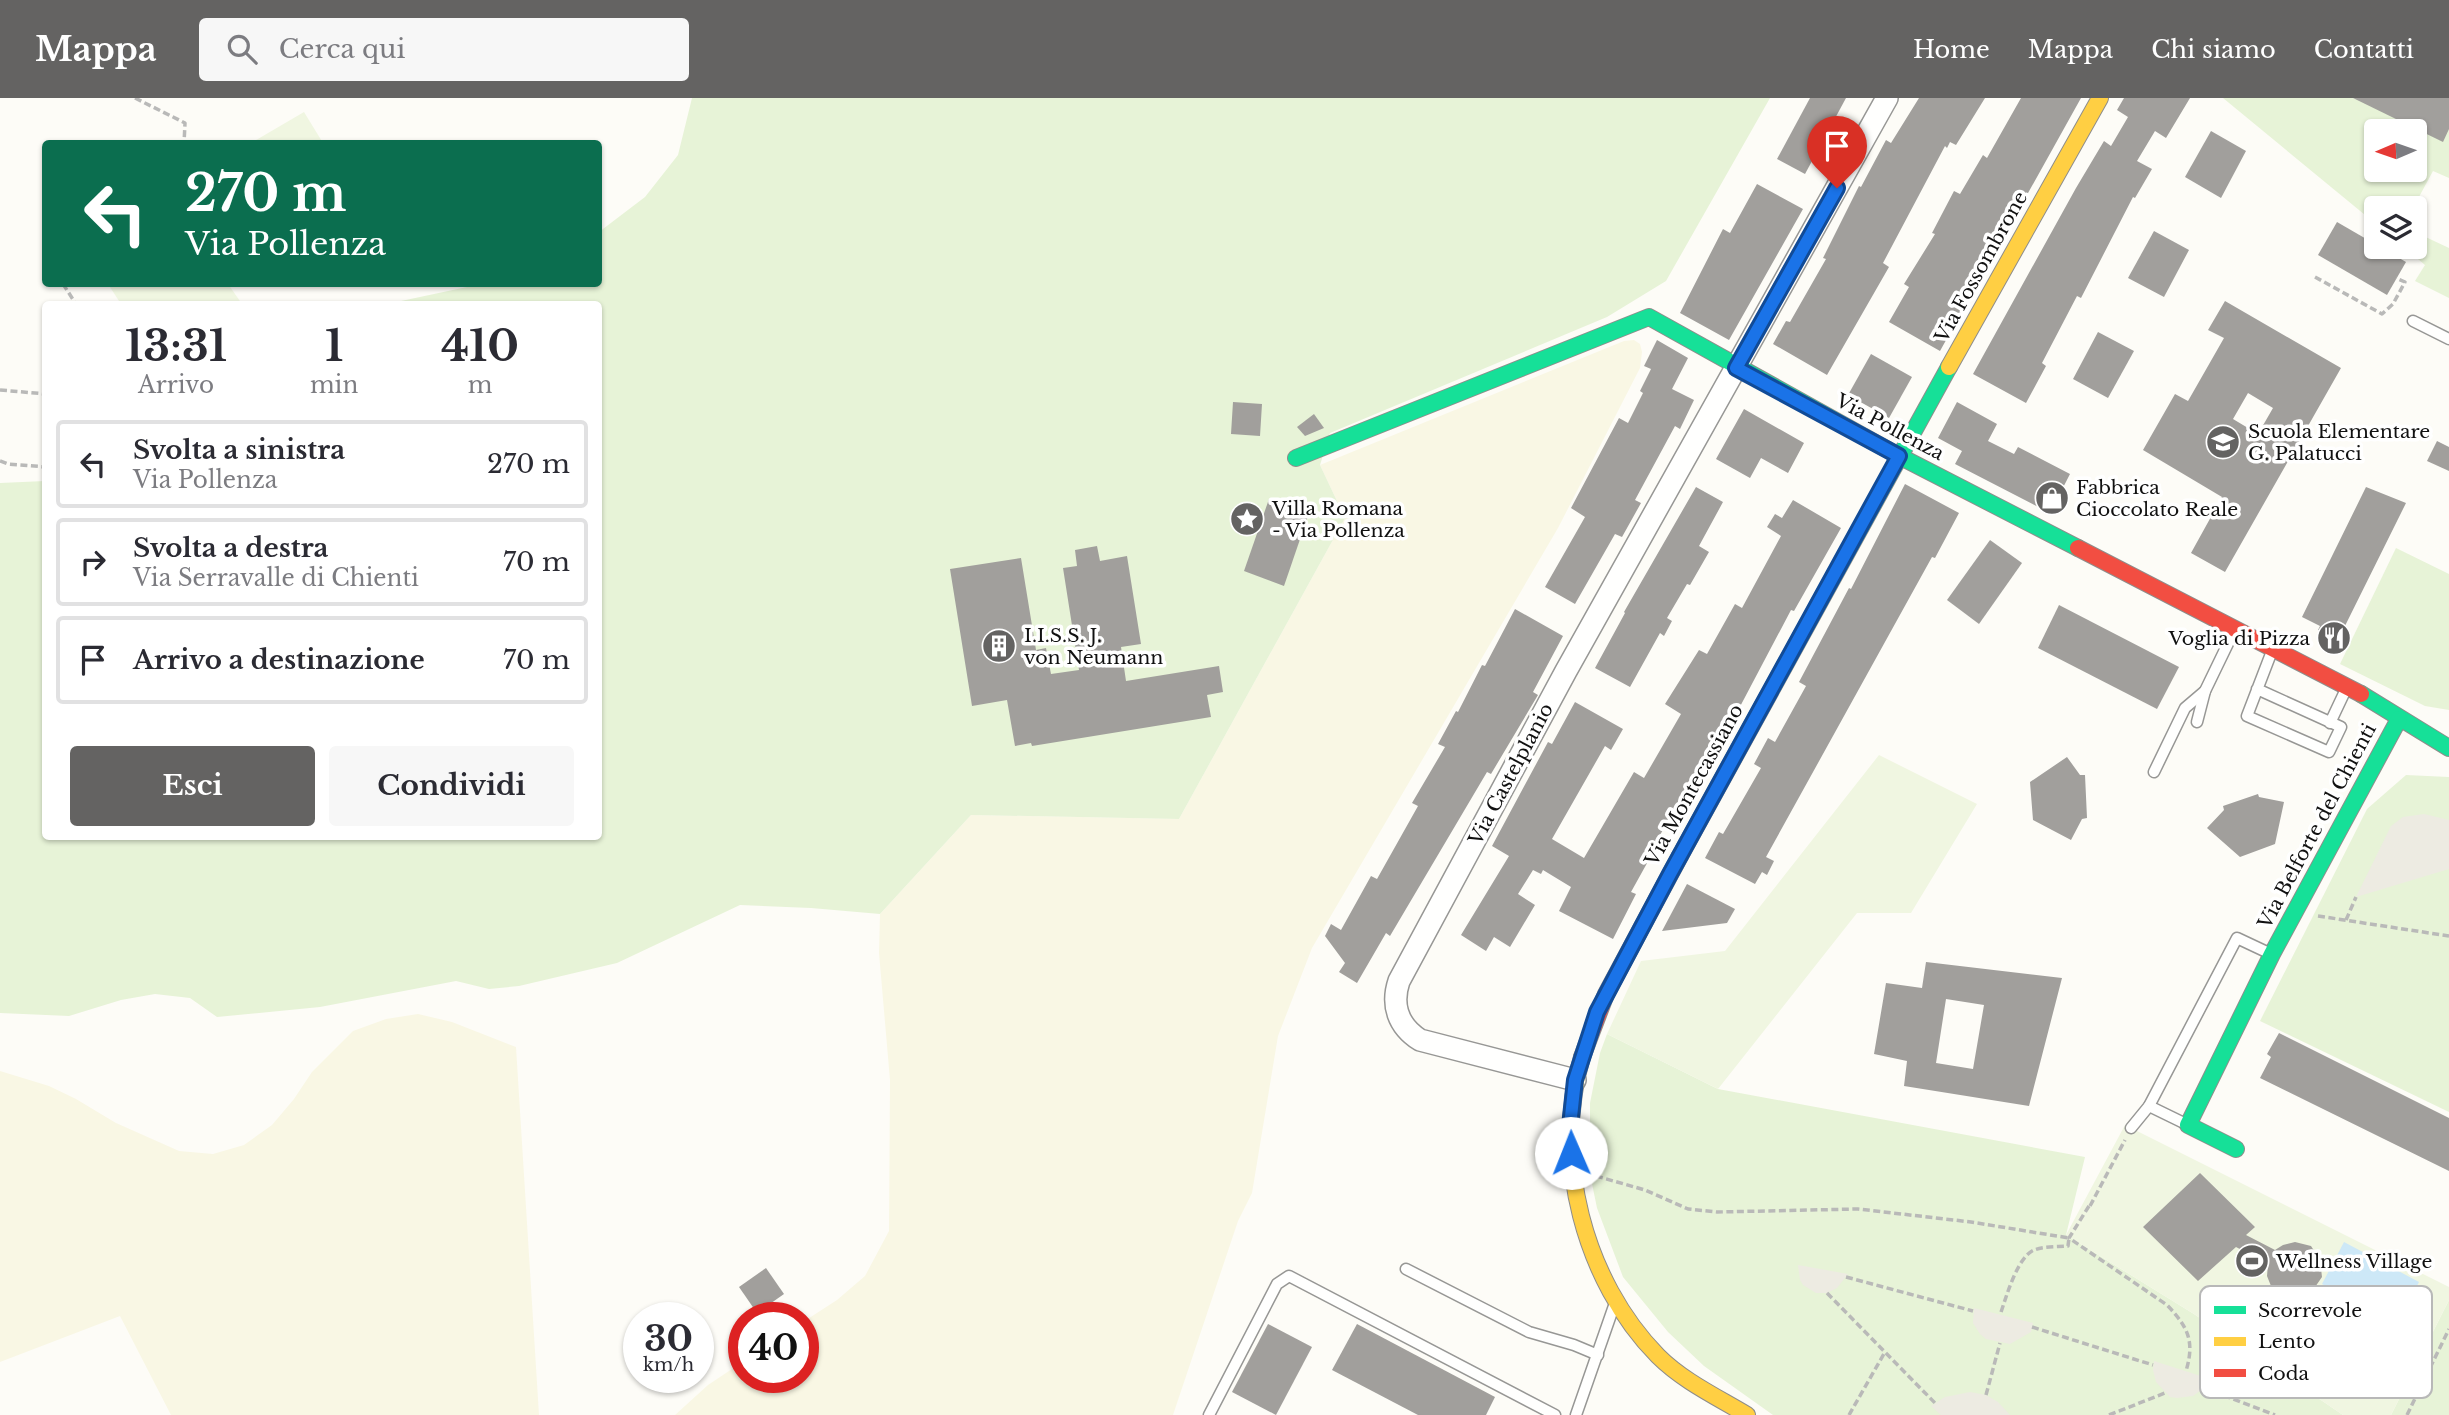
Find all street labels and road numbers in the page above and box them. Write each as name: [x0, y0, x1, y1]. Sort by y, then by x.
street label: Via Fossombrone: [1929, 187, 2032, 347]
street label: Via Pollenza: [1831, 388, 1948, 465]
street label: Via Castelplanio: [1463, 699, 1558, 850]
street label: Via Montecassiano: [1640, 700, 1748, 871]
street label: Via Belforte del Chienti: [2253, 719, 2381, 933]

